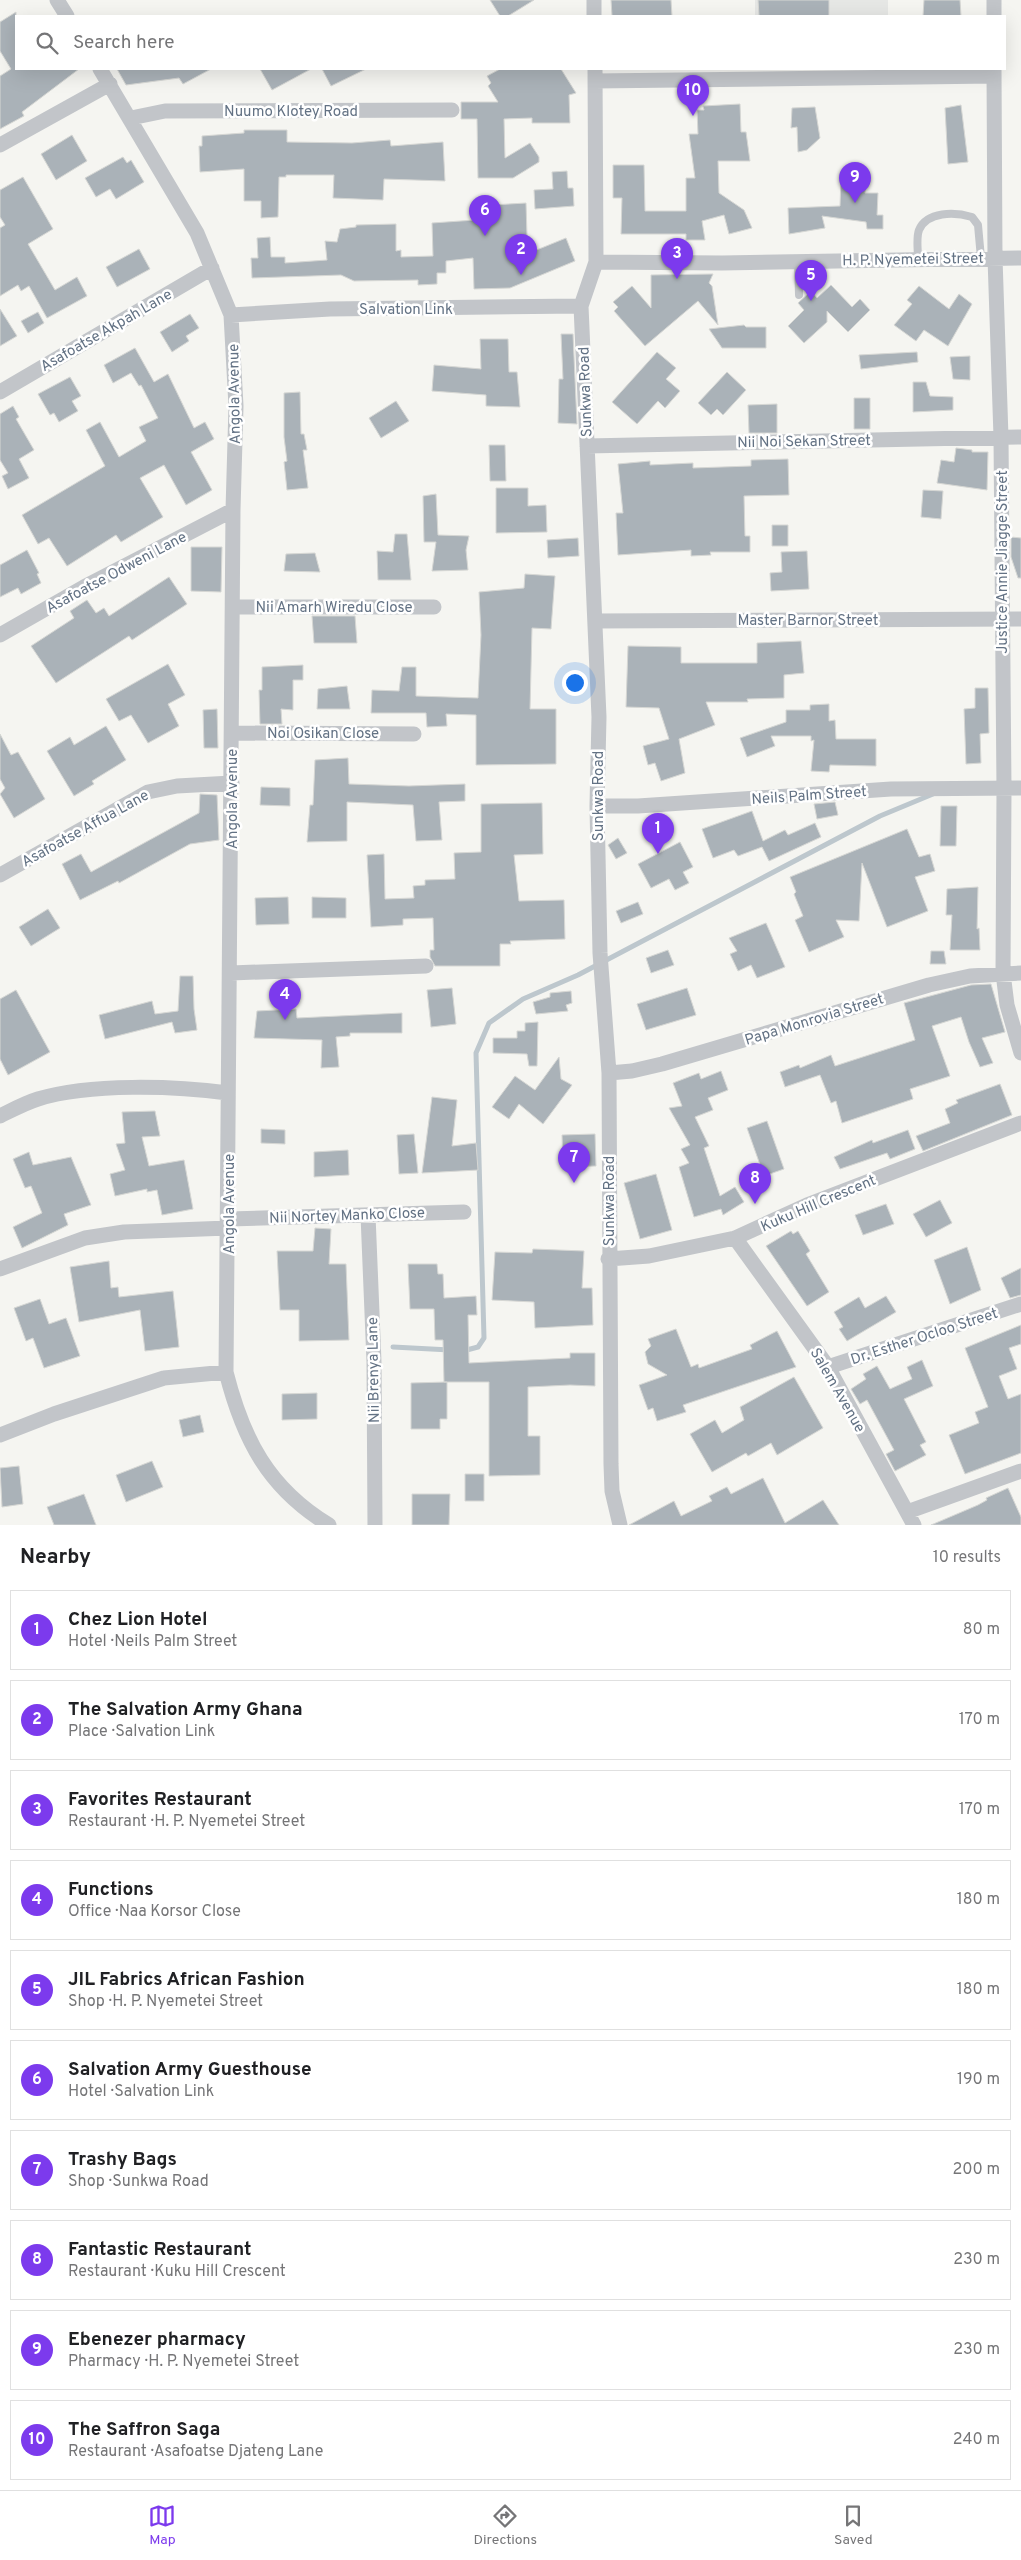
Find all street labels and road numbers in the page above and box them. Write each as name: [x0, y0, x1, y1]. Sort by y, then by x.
street label: Nuumo Klotey Road: [224, 103, 358, 122]
street label: H. P. Nyemetei Street: [842, 250, 984, 271]
street label: Asafoatse Akpah Lane: [37, 286, 176, 377]
street label: Salvation Link: [359, 301, 453, 320]
street label: Angola Avenue: [225, 344, 246, 444]
street label: Sunkwa Road: [575, 346, 598, 437]
street label: Nii Noi Sekan Street: [737, 432, 871, 453]
street label: Justice Annie Jiagge Street: [994, 470, 1013, 654]
street label: Asafoatse Odweni Lane: [43, 528, 190, 619]
street label: Nii Amarh Wiredu Close: [255, 599, 413, 618]
street label: Master Barnor Street: [738, 612, 878, 631]
street label: Noi Osikan Close: [267, 725, 379, 744]
street label: Angola Avenue: [224, 749, 243, 849]
street label: Sunkwa Road: [590, 751, 609, 841]
street label: Neils Palm Street: [751, 783, 867, 810]
street label: Asafoatse Affua Lane: [19, 786, 153, 872]
street label: Papa Monrovia Street: [743, 990, 886, 1051]
street label: Angola Avenue: [221, 1154, 240, 1254]
street label: Sunkwa Road: [601, 1156, 620, 1246]
street label: Kuku Hill Crescent: [758, 1172, 879, 1237]
street label: Nii Nortey Manko Close: [269, 1204, 425, 1229]
street label: Dr. Esther Ocloo Street: [848, 1305, 1001, 1370]
street label: Nii Brenya Lane: [364, 1317, 385, 1423]
street label: Salem Avenue: [805, 1345, 869, 1437]

